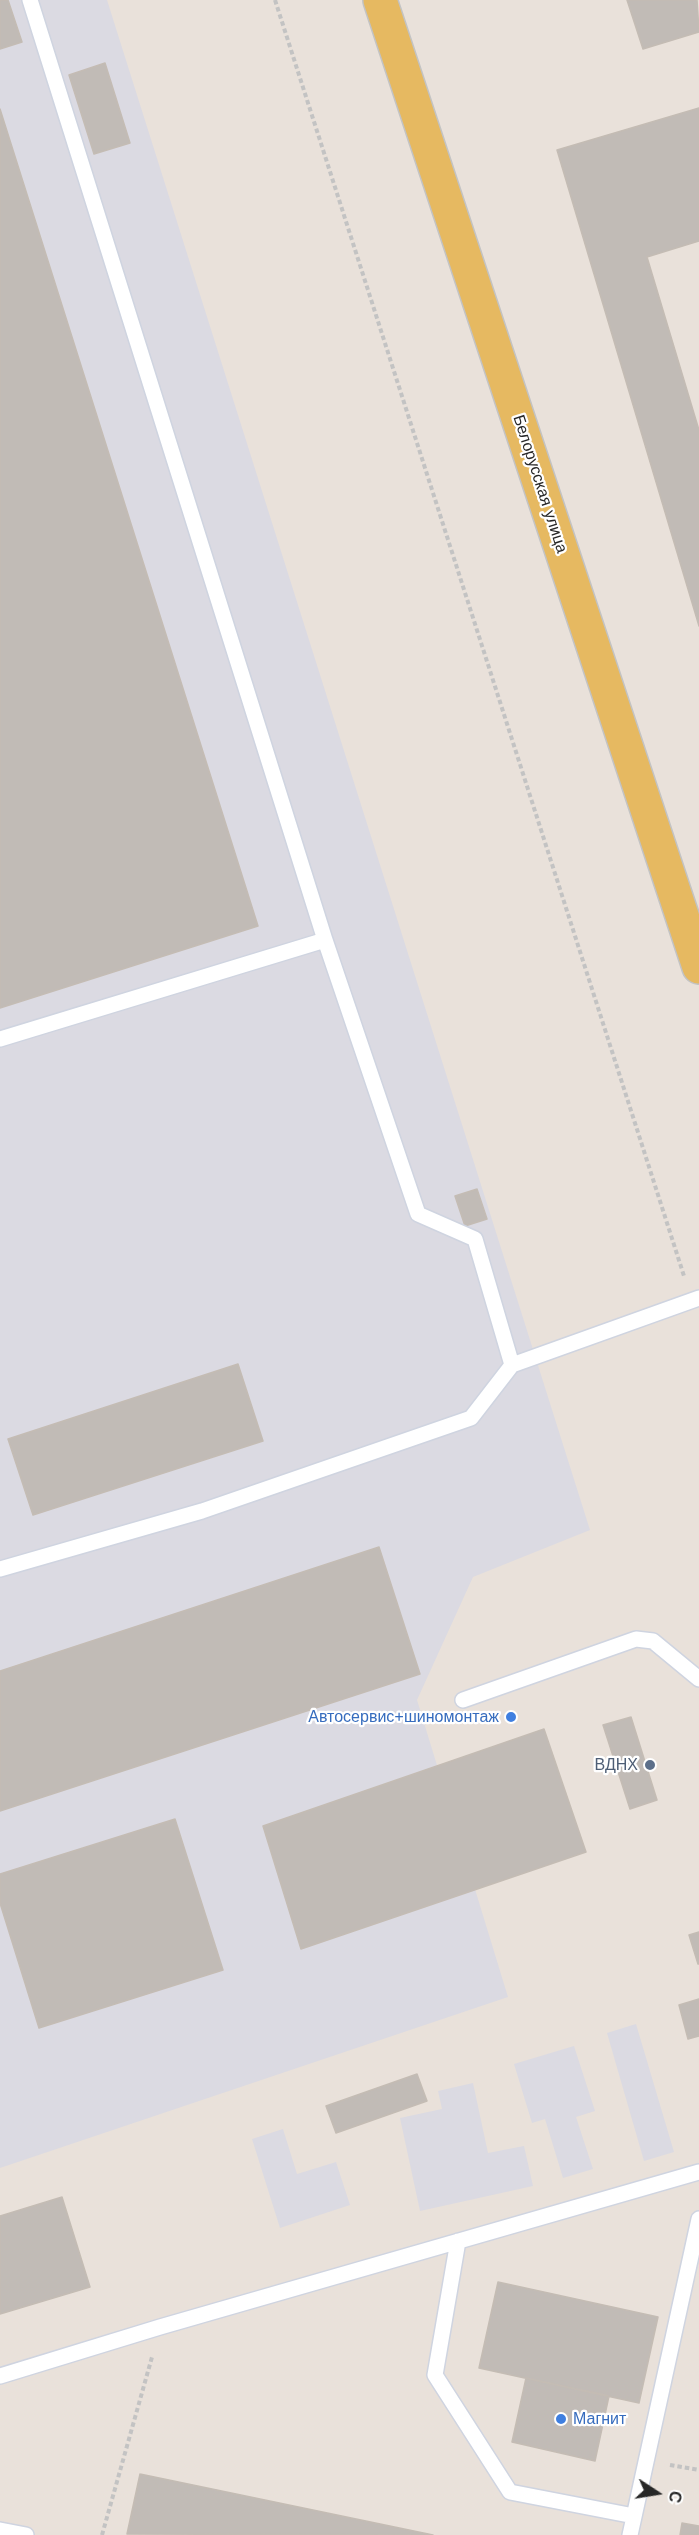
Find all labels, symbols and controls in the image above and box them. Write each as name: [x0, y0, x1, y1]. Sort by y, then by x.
street label: Белорусская улица: [509, 412, 571, 556]
place label: Автосервис+шиномонтаж: [308, 1707, 499, 1727]
marker: Автосервис+шиномонтаж: [504, 1710, 518, 1724]
place label: ВДНХ: [595, 1755, 638, 1775]
marker: ВДНХ: [643, 1758, 657, 1772]
place label: Магнит: [573, 2409, 626, 2429]
marker: Магнит: [554, 2412, 568, 2426]
north arrow: [627, 2463, 687, 2523]
text: С: [665, 2489, 686, 2504]

